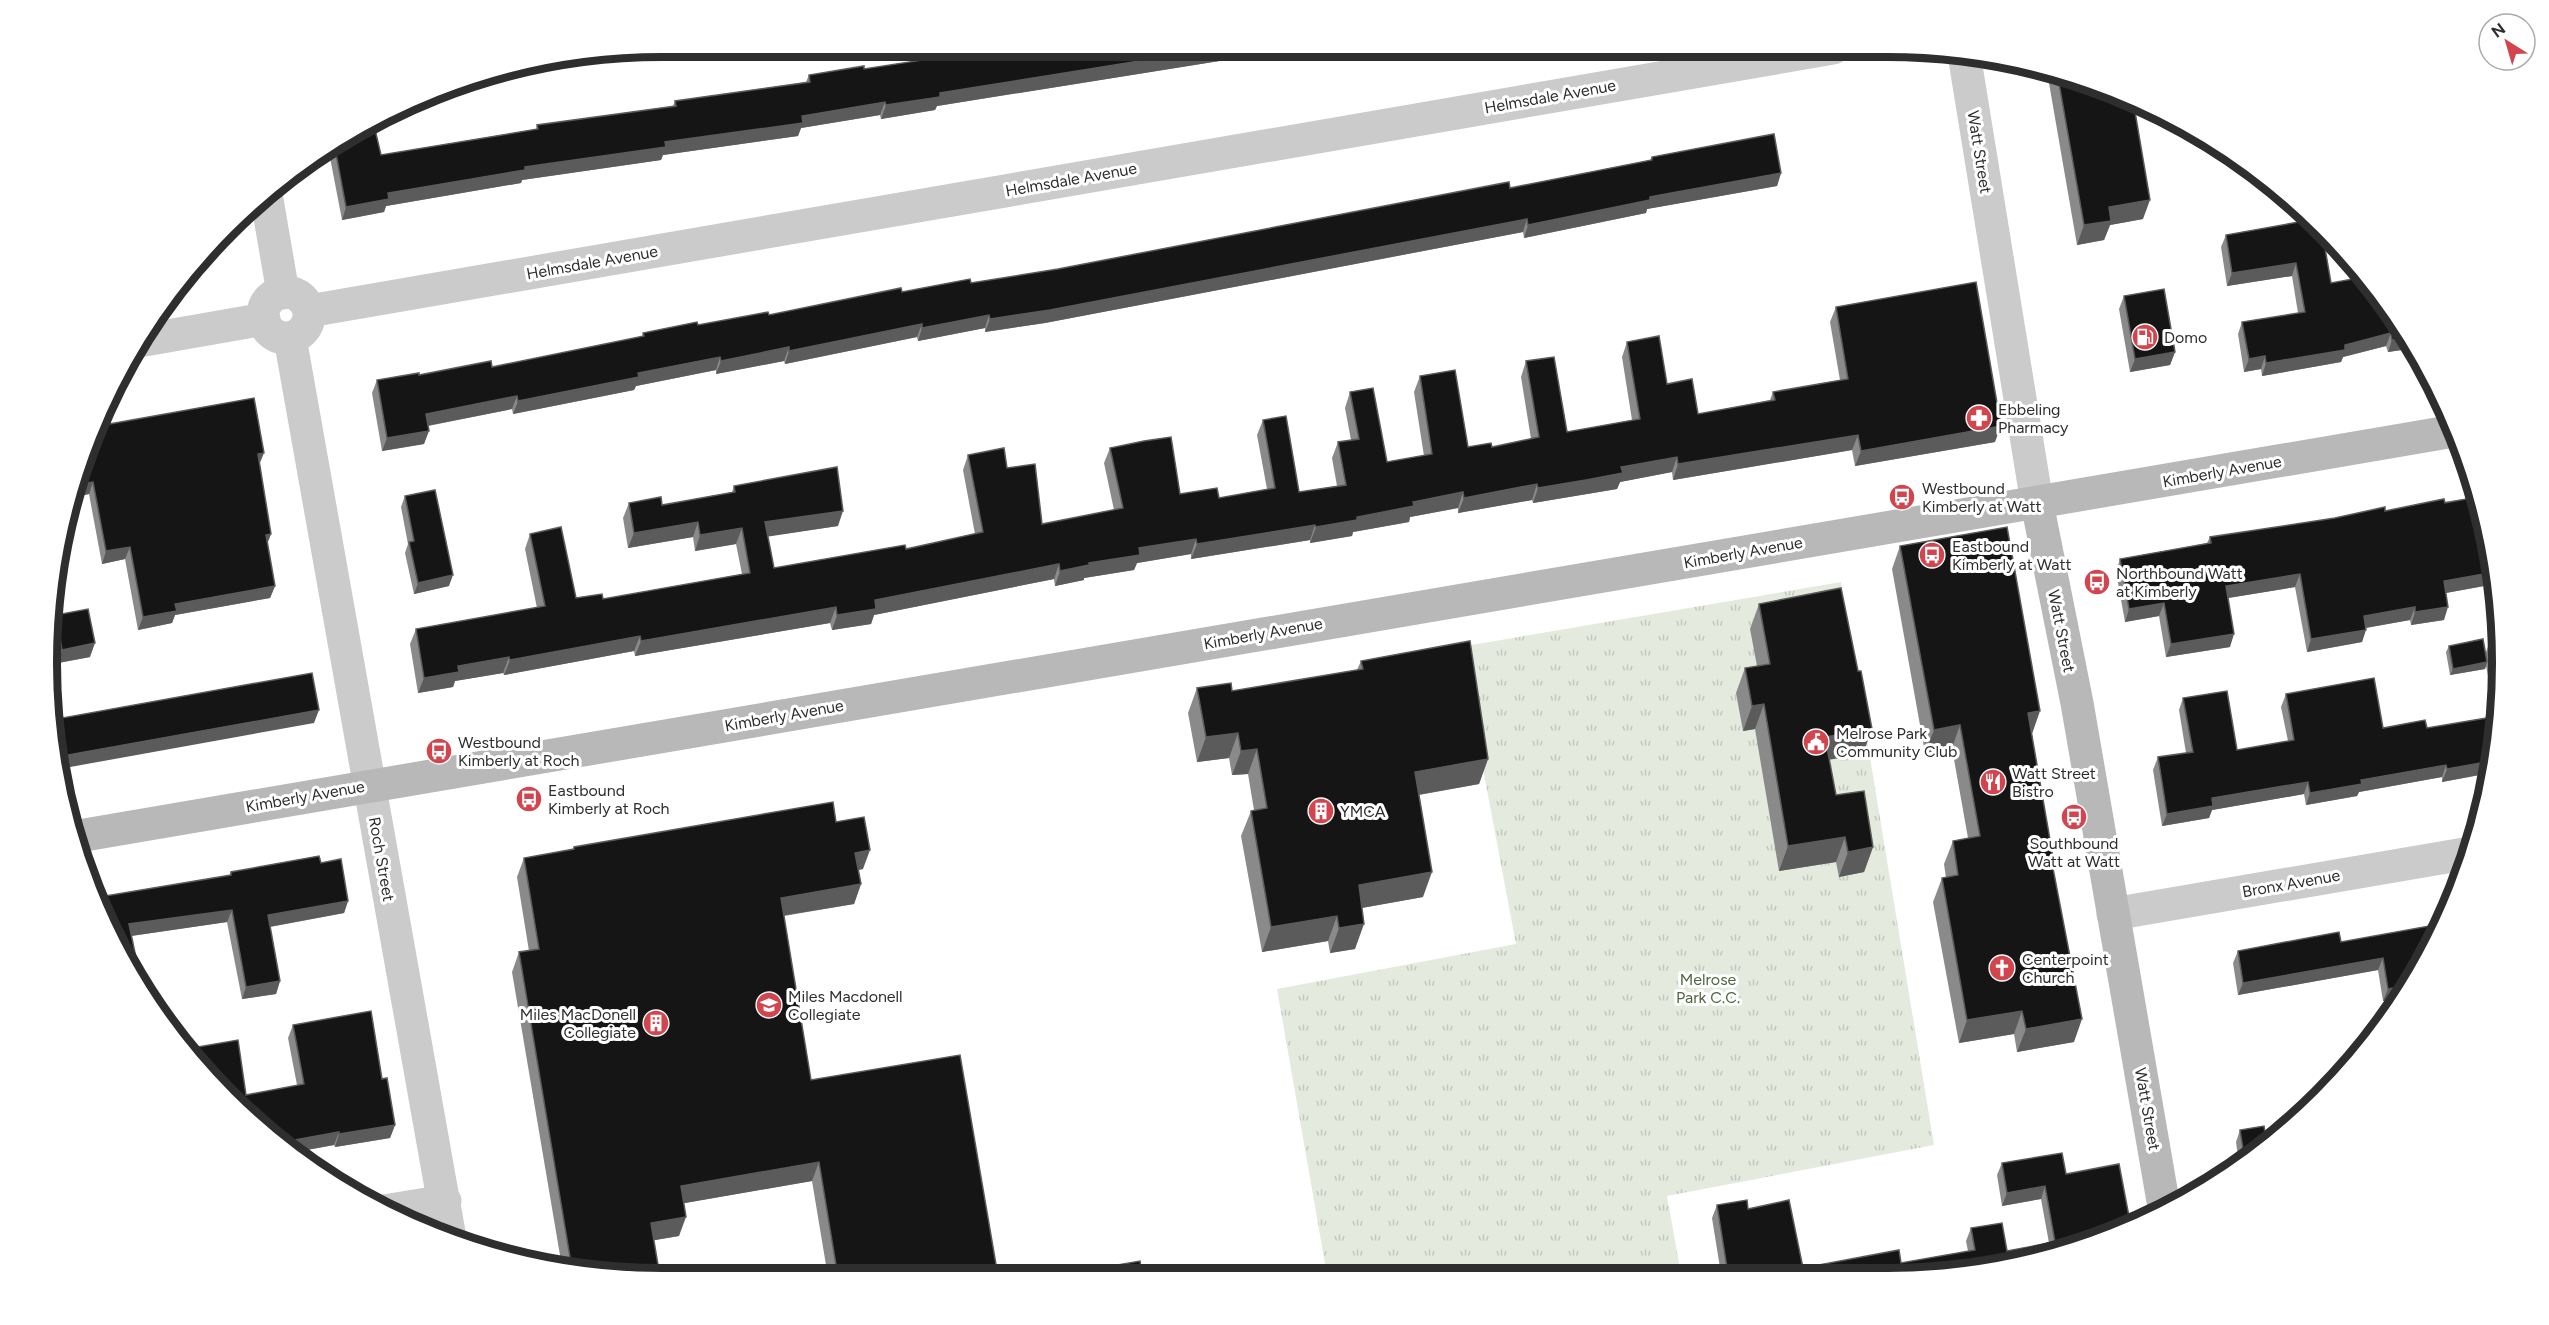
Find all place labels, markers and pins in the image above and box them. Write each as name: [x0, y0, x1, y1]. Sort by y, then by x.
fuel station icon: Domo: [2130, 322, 2160, 352]
place label: Domo: [2164, 328, 2207, 347]
place label: Ebbeling Pharmacy: [1998, 400, 2069, 437]
pharmacy icon: Ebbeling Pharmacy: [1964, 403, 1994, 433]
place label: Westbound Kimberly at Watt: [1922, 479, 2042, 516]
bus stop icon: Westbound Kimberly at Watt: [1887, 482, 1917, 512]
place label: Eastbound Kimberly at Watt: [1952, 537, 2072, 574]
bus stop icon: Eastbound Kimberly at Watt: [1917, 540, 1947, 570]
place label: Northbound Watt at Kimberly: [2116, 564, 2243, 601]
bus stop icon: Northbound Watt at Kimberly: [2082, 567, 2112, 597]
place label: Melrose Park Community Club: [1836, 724, 1957, 761]
public building icon: Melrose Park Community Club: [1801, 727, 1831, 757]
place label: Westbound Kimberly at Roch: [458, 733, 580, 770]
bus stop icon: Westbound Kimberly at Roch: [424, 736, 454, 766]
place label: Watt Street Bistro: [2012, 764, 2096, 801]
restaurant icon: Watt Street Bistro: [1978, 767, 2008, 797]
place label: Eastbound Kimberly at Roch: [548, 781, 670, 818]
bus stop icon: Eastbound Kimberly at Roch: [514, 784, 544, 814]
building icon: YMCA: [1306, 796, 1336, 826]
place label: YMCA: [1340, 802, 1386, 821]
bus stop icon: Southbound Watt at Watt: [2059, 802, 2089, 832]
place label: Southbound Watt at Watt: [2028, 834, 2120, 871]
place label: Centerpoint Church: [2022, 950, 2109, 987]
church icon: Centerpoint Church: [1987, 953, 2017, 983]
place label: Miles Macdonell Collegiate: [788, 987, 903, 1024]
school or university icon: Miles Macdonell Collegiate: [754, 990, 784, 1020]
place label: Miles MacDonell Collegiate: [520, 1005, 636, 1042]
building icon: Miles MacDonell Collegiate: [641, 1008, 671, 1038]

